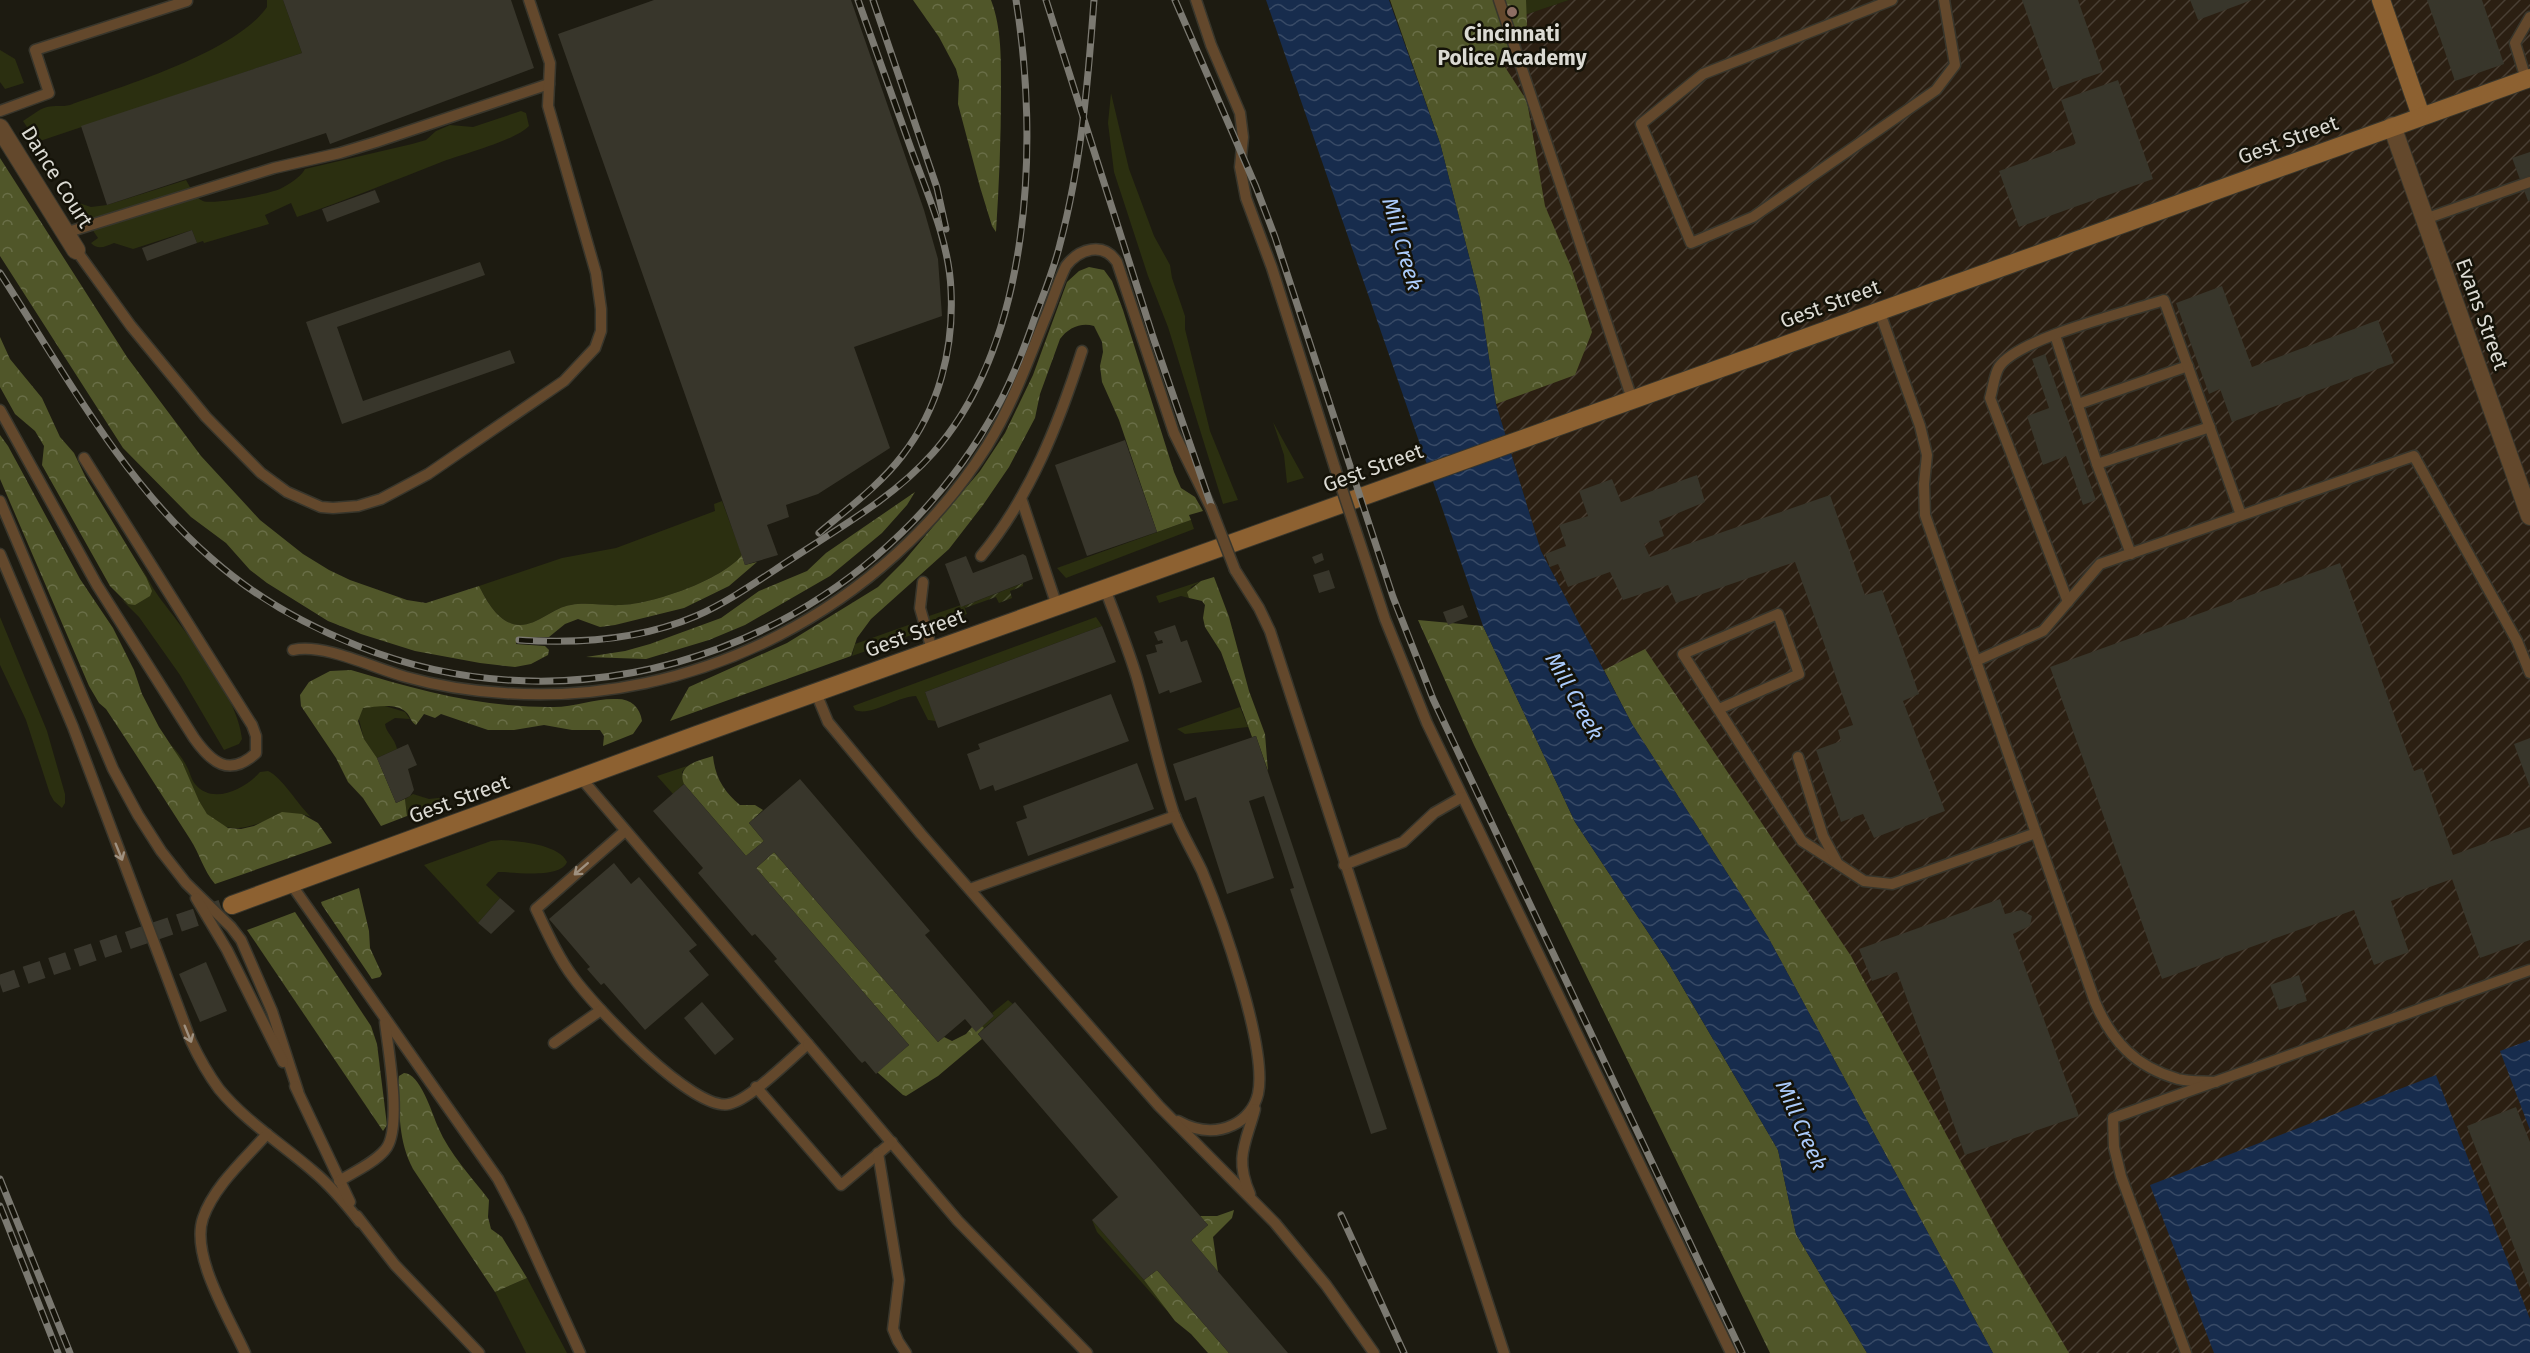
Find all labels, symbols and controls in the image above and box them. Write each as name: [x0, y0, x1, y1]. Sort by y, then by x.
marker: Cincinnati Police Academy: [1505, 5, 1519, 19]
place label: Cincinnati Police Academy: [1437, 21, 1587, 71]
street label: Gest Street: [2234, 110, 2342, 170]
street label: Dance Court: [15, 121, 99, 233]
water label: Mill Creek: [1376, 194, 1429, 294]
street label: Evans Street: [2450, 255, 2514, 374]
street label: Gest Street: [1776, 274, 1884, 334]
street label: Gest Street: [1319, 438, 1427, 498]
street label: Gest Street: [861, 603, 969, 663]
water label: Mill Creek: [1540, 648, 1610, 745]
street label: Gest Street: [405, 769, 513, 829]
one-way arrow: [114, 842, 125, 861]
one-way arrow: [573, 863, 589, 876]
one-way arrow: [183, 1024, 194, 1043]
water label: Mill Creek: [1770, 1076, 1833, 1174]

